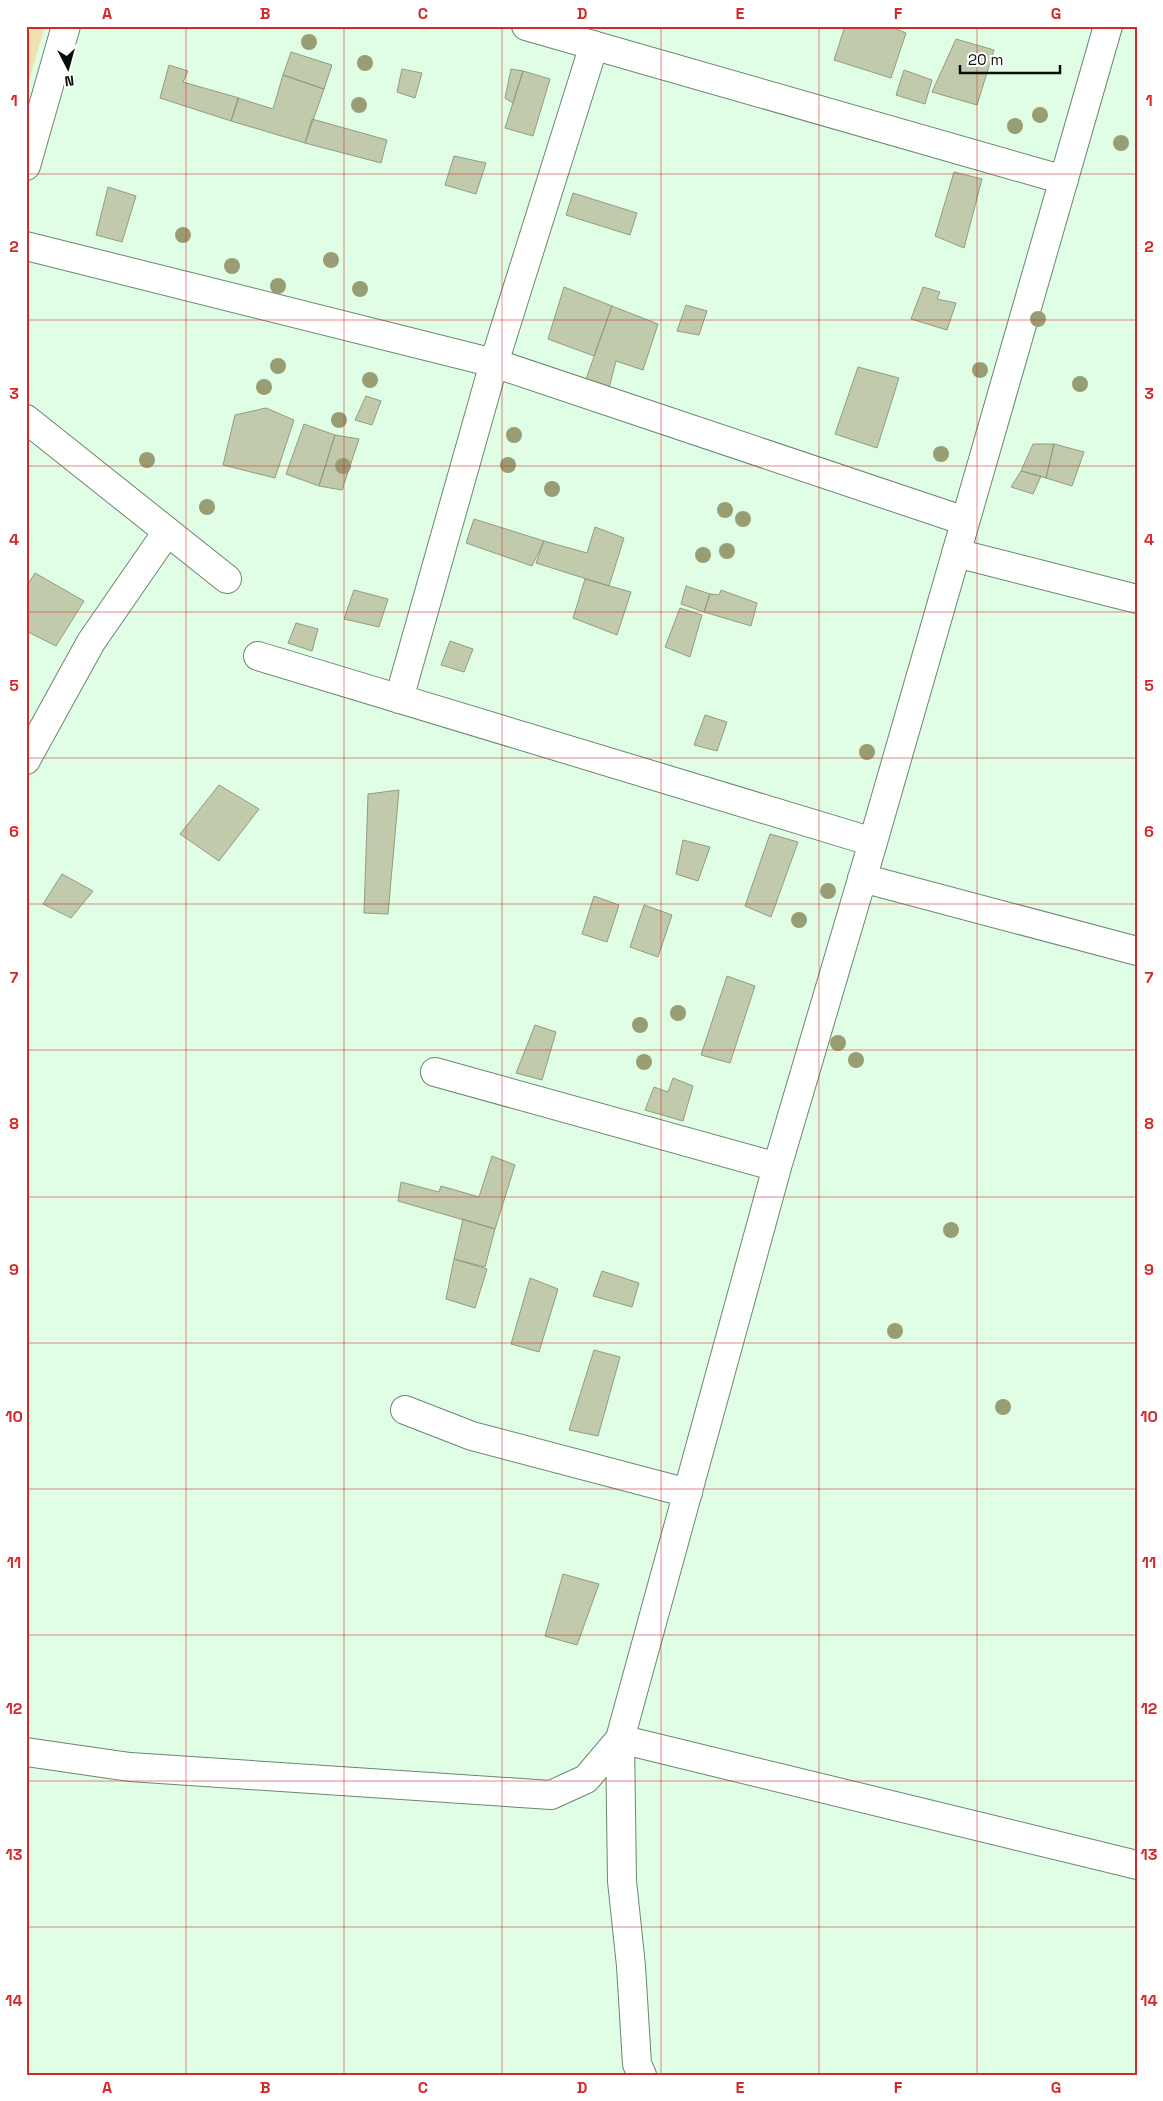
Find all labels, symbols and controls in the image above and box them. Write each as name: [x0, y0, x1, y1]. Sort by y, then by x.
text: A: [102, 3, 112, 24]
text: B: [260, 3, 270, 24]
text: C: [418, 3, 428, 24]
text: D: [577, 3, 587, 24]
text: E: [736, 3, 745, 24]
text: F: [894, 3, 903, 24]
text: G: [1051, 3, 1061, 24]
north arrow: [42, 42, 92, 92]
scale bar: [960, 42, 1060, 74]
text: 20 m: [968, 50, 1003, 69]
text: N: [64, 71, 75, 90]
text: 1: [10, 90, 18, 111]
text: 1: [1145, 90, 1153, 111]
text: 2: [9, 236, 19, 257]
text: 2: [1144, 236, 1154, 257]
text: 3: [9, 383, 19, 404]
text: 3: [1144, 383, 1154, 404]
text: 4: [9, 529, 19, 550]
text: 4: [1144, 529, 1154, 550]
text: 5: [9, 675, 19, 696]
text: 5: [1144, 675, 1154, 696]
text: 6: [9, 821, 19, 842]
text: 6: [1144, 821, 1154, 842]
text: 7: [10, 967, 19, 988]
text: 7: [1145, 967, 1154, 988]
text: 8: [9, 1113, 19, 1134]
text: 8: [1144, 1113, 1154, 1134]
text: 9: [9, 1259, 19, 1280]
text: 9: [1144, 1259, 1154, 1280]
text: 10: [5, 1406, 23, 1427]
text: 10: [1140, 1406, 1158, 1427]
text: 11: [7, 1552, 21, 1573]
text: 11: [1142, 1552, 1156, 1573]
text: 12: [6, 1698, 22, 1719]
text: 12: [1141, 1698, 1157, 1719]
text: 13: [6, 1844, 23, 1865]
text: 13: [1141, 1844, 1158, 1865]
text: 14: [5, 1990, 23, 2011]
text: 14: [1140, 1990, 1158, 2011]
text: A: [102, 2077, 112, 2098]
text: B: [260, 2077, 270, 2098]
text: C: [418, 2077, 428, 2098]
text: D: [577, 2077, 587, 2098]
text: E: [736, 2077, 745, 2098]
text: F: [894, 2077, 903, 2098]
text: G: [1051, 2077, 1061, 2098]

